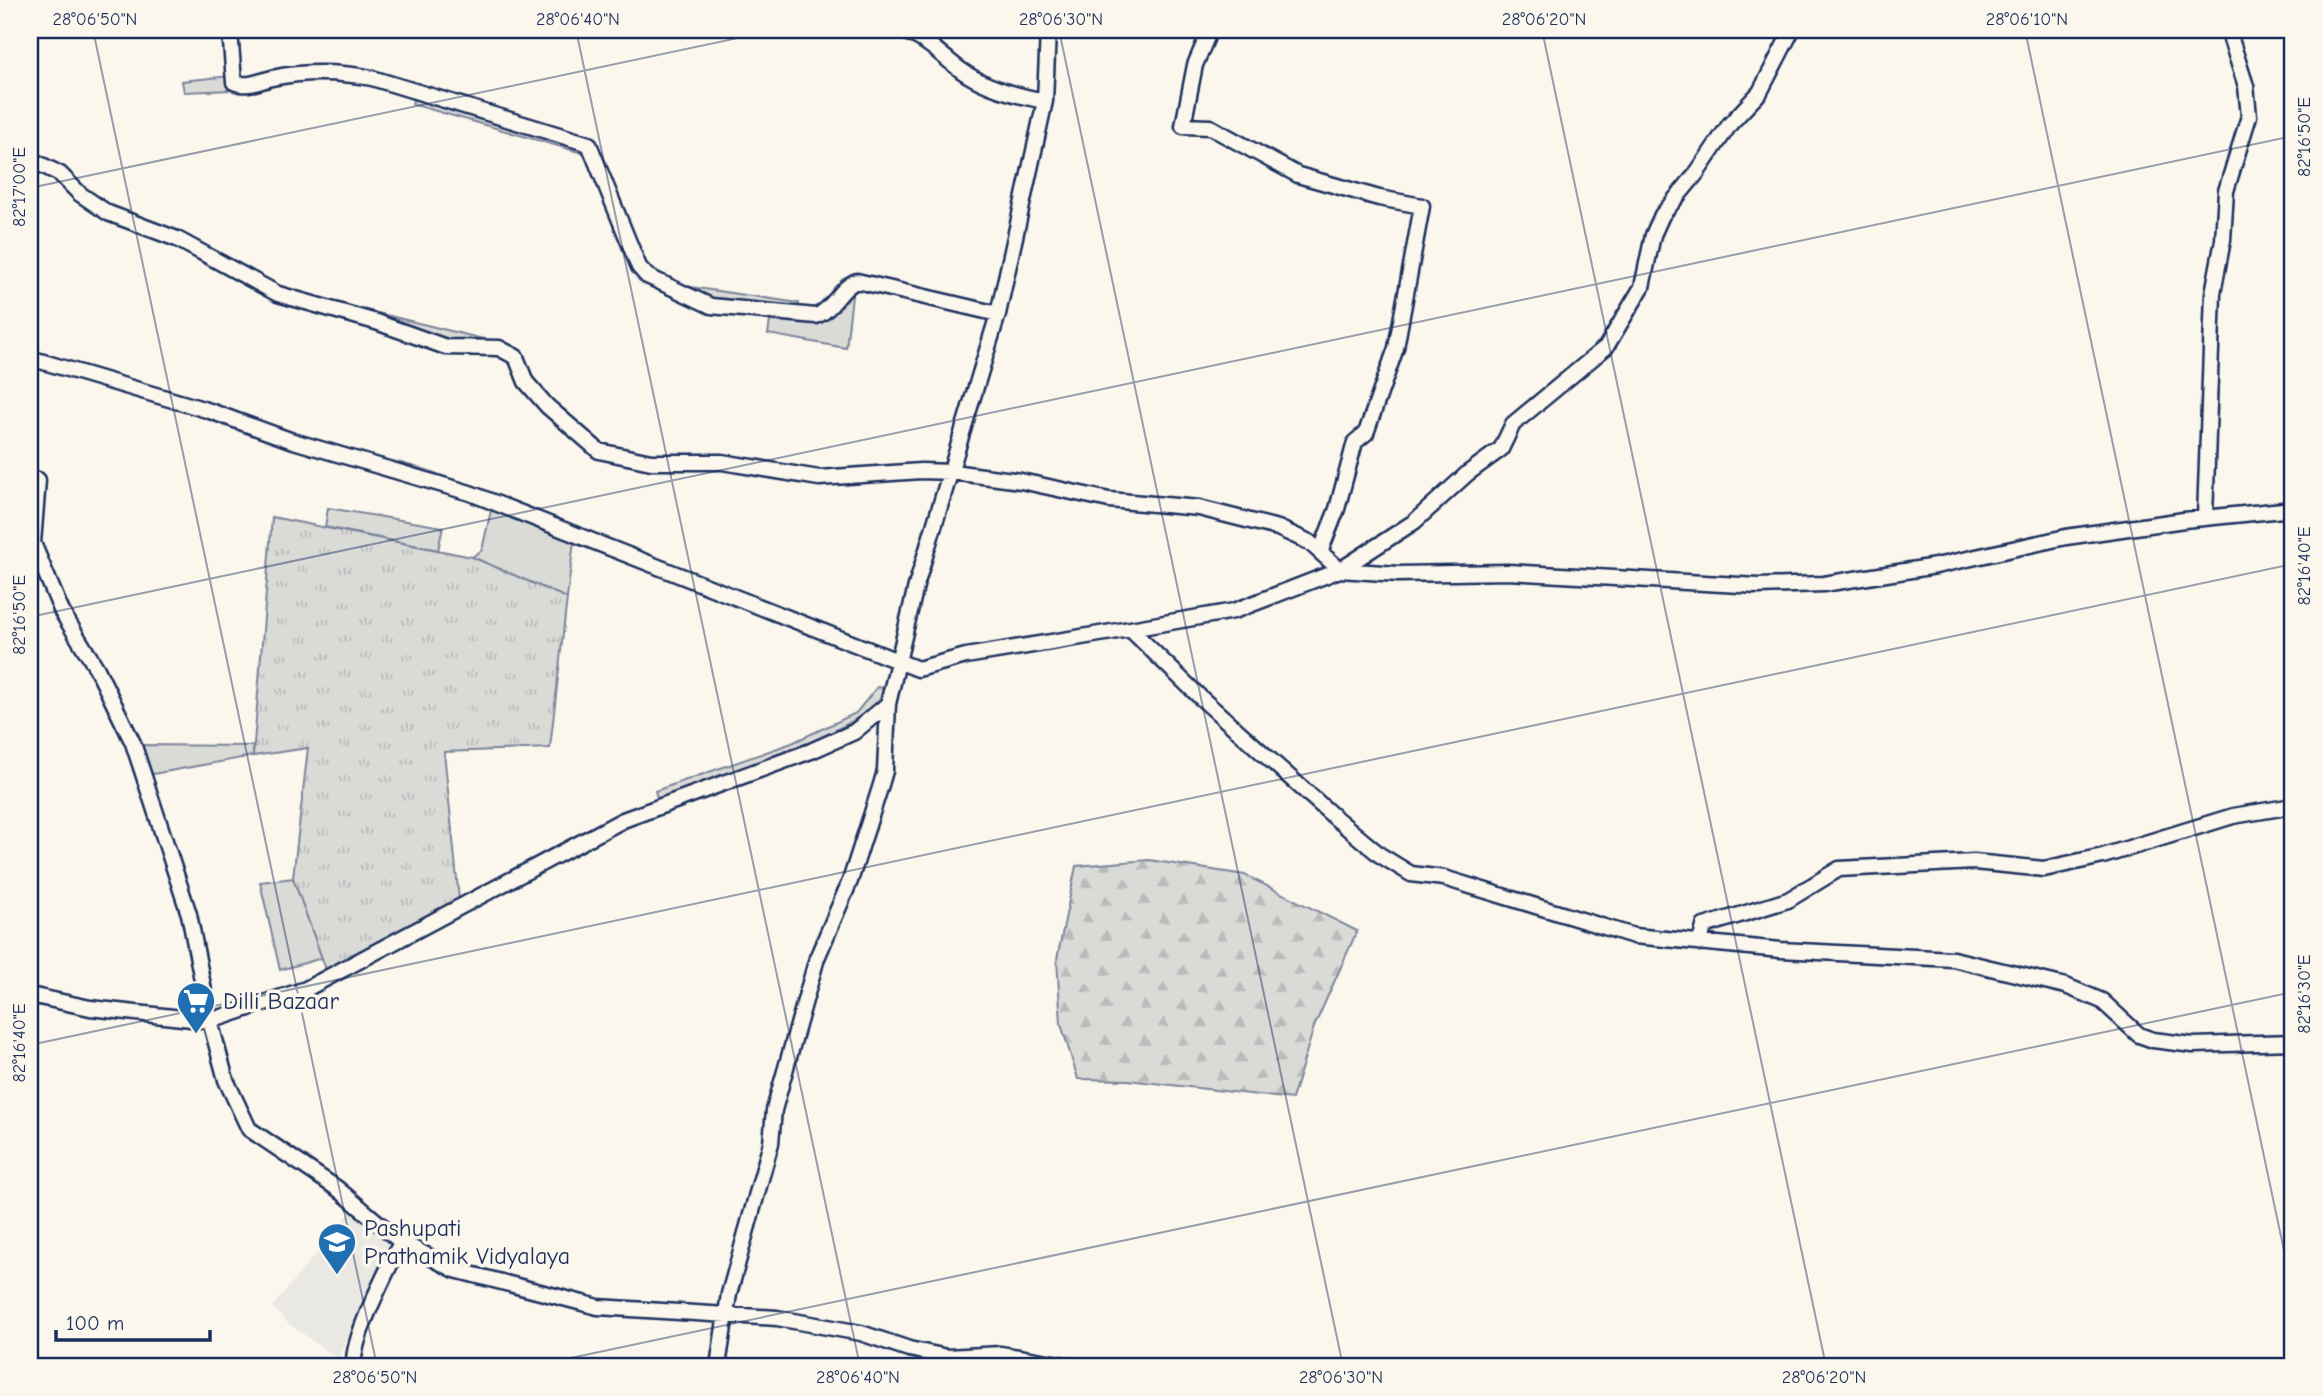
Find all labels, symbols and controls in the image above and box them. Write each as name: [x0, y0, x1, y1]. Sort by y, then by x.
text: 28°06'50"N: [53, 9, 137, 30]
text: 28°06'40"N: [536, 9, 620, 30]
text: 28°06'30"N: [1019, 9, 1103, 30]
text: 28°06'20"N: [1502, 9, 1586, 30]
text: 28°06'10"N: [1986, 9, 2068, 30]
text: 82°16'50"E: [2294, 97, 2315, 177]
text: 82°17'00"E: [9, 147, 30, 227]
text: 82°16'40"E: [2294, 526, 2315, 606]
text: 82°16'50"E: [9, 575, 30, 655]
text: 82°16'30"E: [2294, 954, 2315, 1034]
supermarket icon: Dilli Bazaar: [175, 980, 217, 1035]
place label: Dilli Bazaar: [223, 987, 339, 1015]
text: 82°16'40"E: [9, 1003, 30, 1083]
place label: Pashupati Prathamik Vidyalaya: [364, 1214, 570, 1270]
school or university icon: Pashupati Prathamik Vidyalaya: [316, 1221, 358, 1276]
scale bar: [56, 1298, 210, 1342]
text: 100 m: [66, 1311, 124, 1335]
text: 28°06'50"N: [333, 1367, 417, 1388]
text: 28°06'40"N: [816, 1367, 900, 1388]
text: 28°06'30"N: [1299, 1367, 1383, 1388]
text: 28°06'20"N: [1782, 1367, 1866, 1388]

